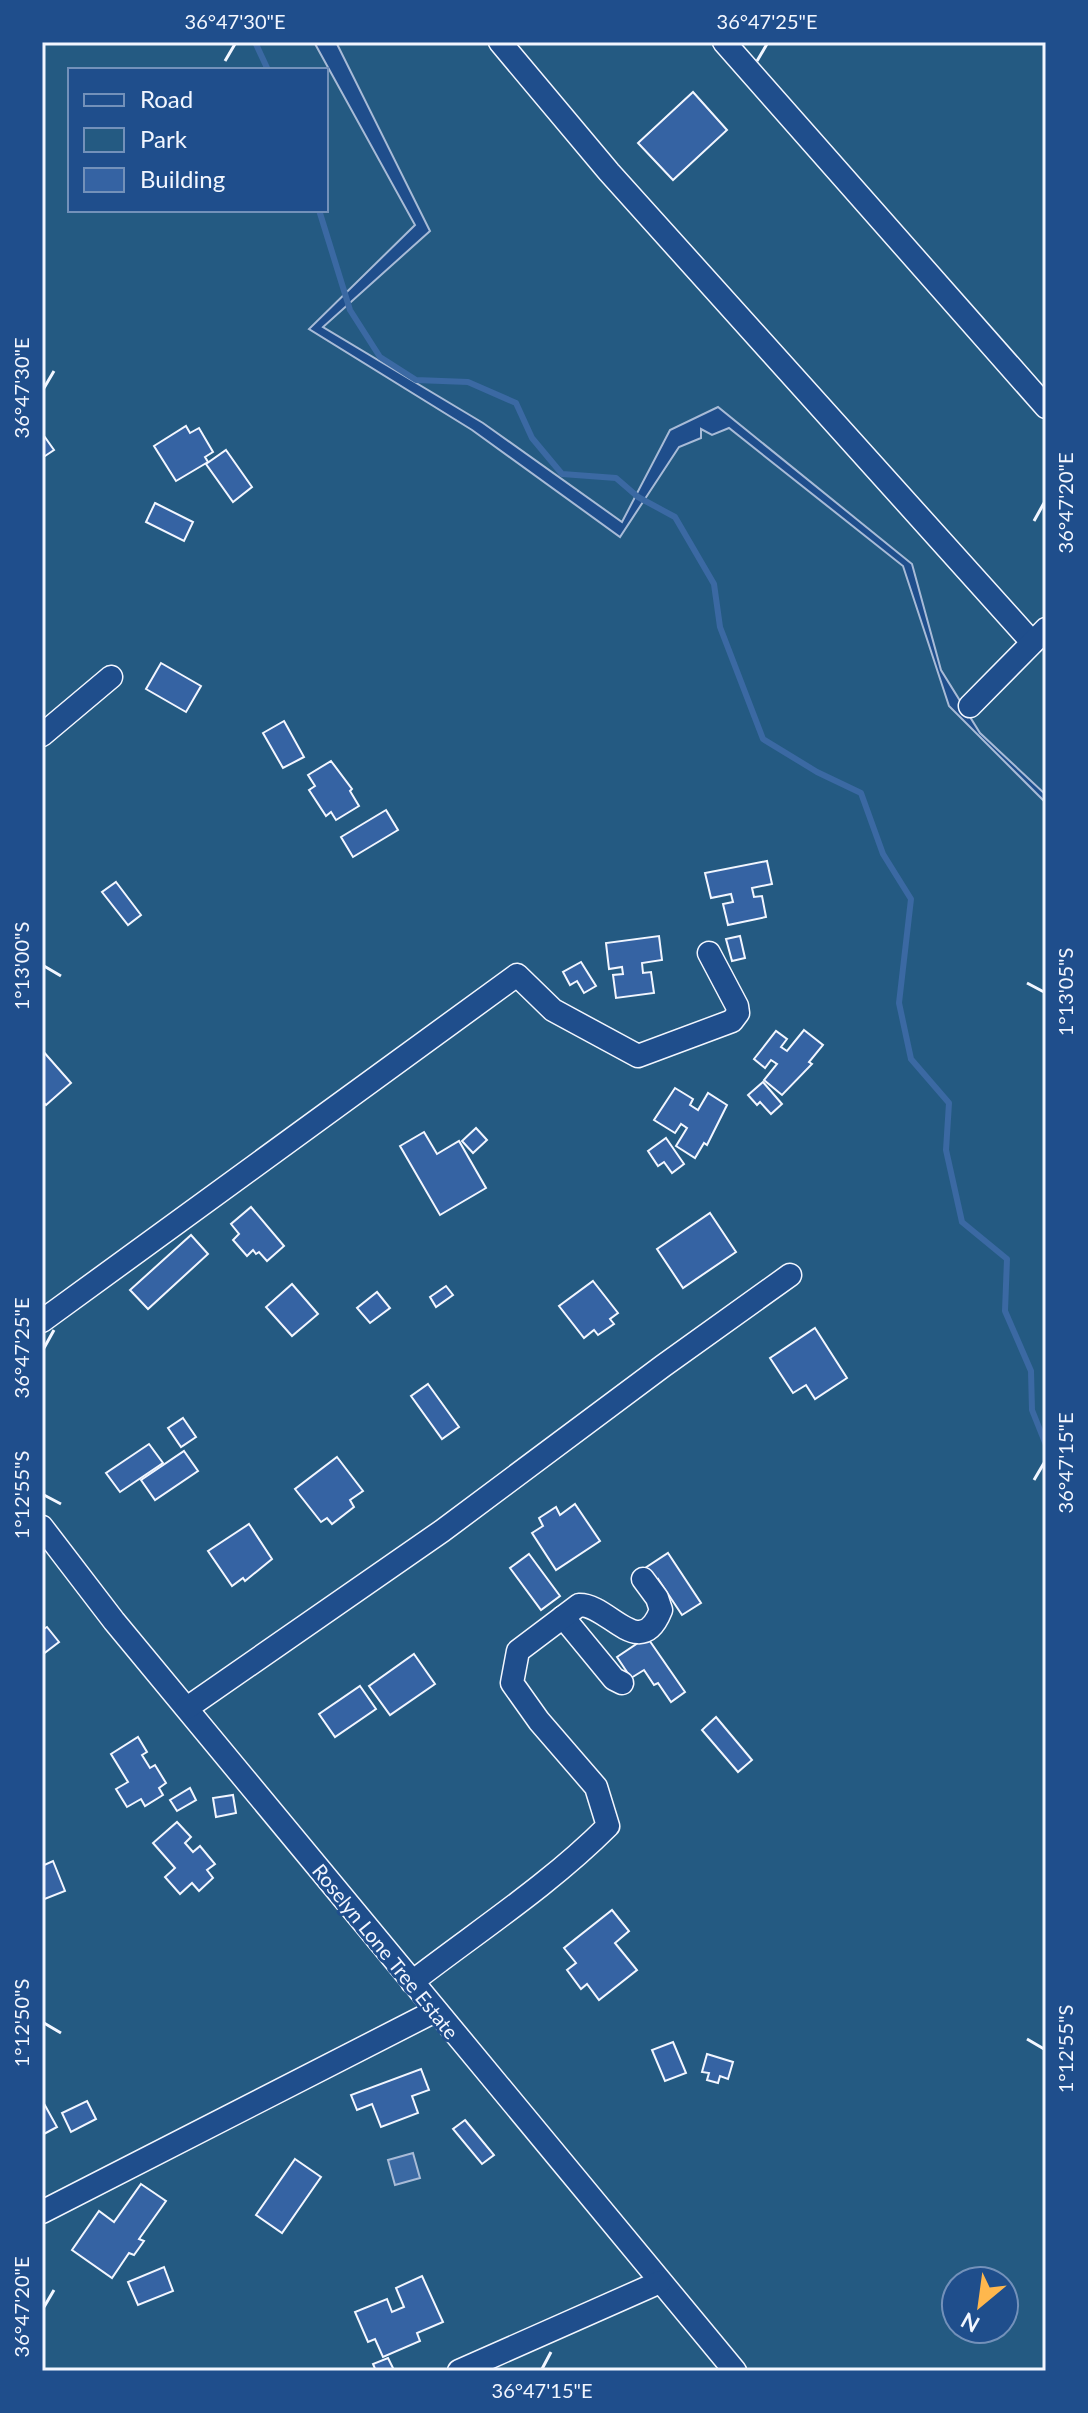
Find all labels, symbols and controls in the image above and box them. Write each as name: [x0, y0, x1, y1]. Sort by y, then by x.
text: 36°47'30"E: [185, 9, 285, 33]
text: 36°47'25"E: [717, 9, 817, 33]
legend: [68, 68, 328, 212]
text: Road: [140, 84, 193, 113]
text: Park: [140, 124, 188, 153]
text: Building: [140, 164, 225, 193]
text: 36°47'30"E: [9, 338, 33, 438]
text: 36°47'20"E: [1053, 453, 1077, 553]
text: 1°13'00"S: [9, 922, 33, 1010]
text: 1°13'05"S: [1053, 948, 1077, 1036]
text: 36°47'25"E: [9, 1298, 33, 1398]
text: 36°47'15"E: [1053, 1413, 1077, 1513]
text: 1°12'55"S: [9, 1451, 33, 1539]
street label: Roselyn Lone Tree Estate: [308, 1859, 464, 2043]
text: 1°12'50"S: [9, 1979, 33, 2067]
text: 1°12'55"S: [1053, 2005, 1077, 2093]
text: 36°47'20"E: [9, 2257, 33, 2357]
north arrow: [940, 2265, 1020, 2345]
text: N: [956, 2307, 984, 2339]
text: 36°47'15"E: [492, 2378, 592, 2402]

